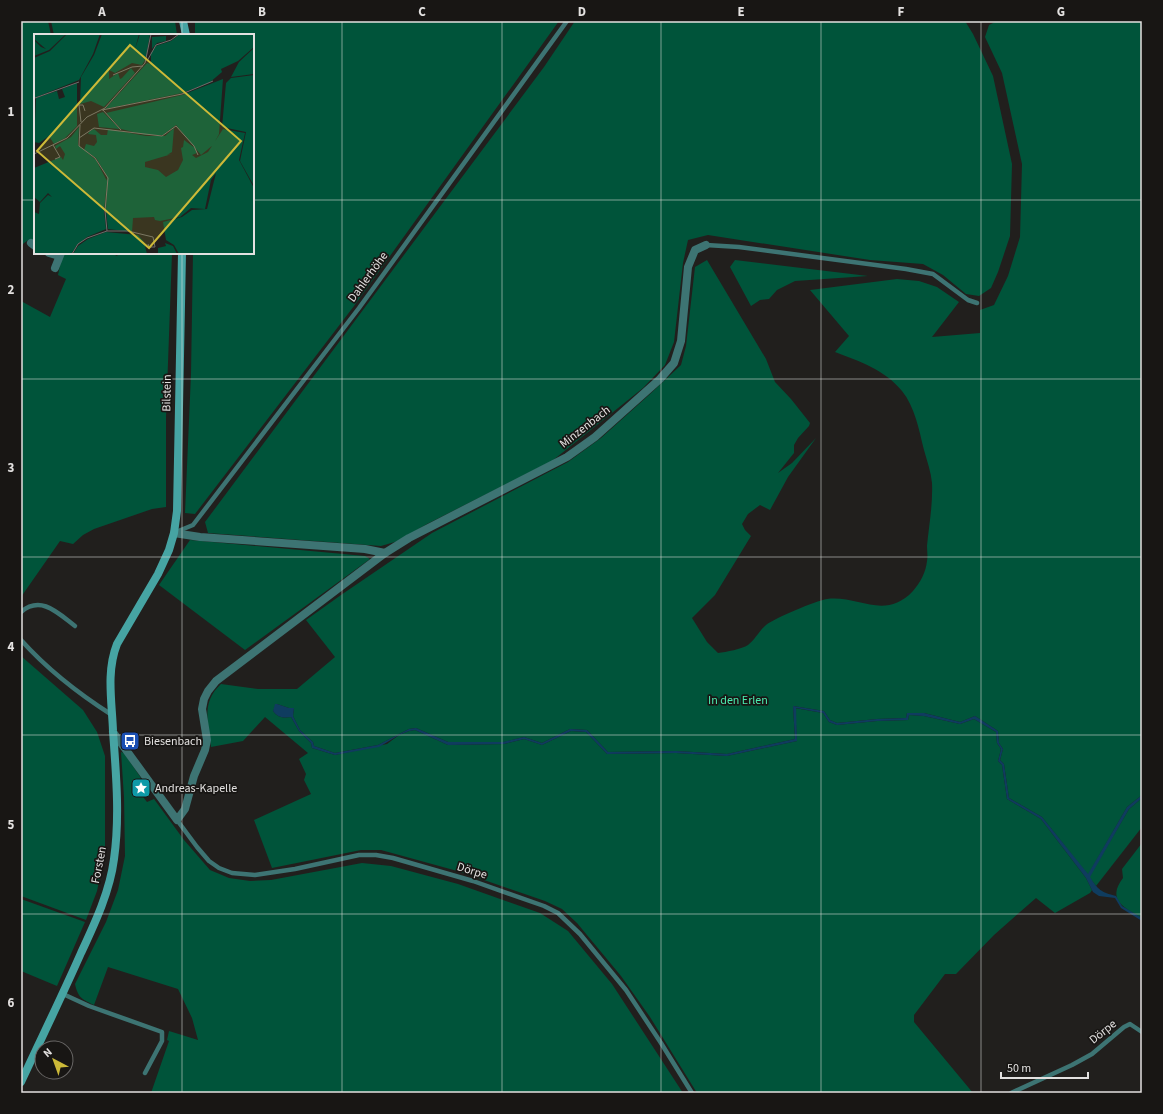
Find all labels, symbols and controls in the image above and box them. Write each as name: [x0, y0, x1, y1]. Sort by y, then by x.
text: A: [97, 3, 106, 21]
text: B: [258, 3, 266, 21]
text: C: [418, 3, 426, 21]
text: D: [578, 3, 586, 21]
text: E: [737, 3, 745, 21]
text: F: [898, 3, 905, 21]
text: G: [1057, 3, 1065, 21]
inset map: [34, 34, 254, 254]
text: 1: [8, 103, 15, 121]
street label: Dahlerhöhe: [344, 248, 392, 306]
text: 2: [8, 281, 15, 299]
street label: Bilstein: [158, 374, 176, 412]
street label: Minzenbach: [556, 402, 614, 452]
text: 3: [8, 459, 15, 477]
text: 4: [8, 638, 15, 656]
park label: In den Erlen: [708, 692, 768, 709]
bus stop icon: Biesenbach: [119, 730, 141, 752]
place label: Biesenbach: [144, 733, 202, 750]
place icon: Andreas-Kapelle: [130, 777, 152, 799]
place label: Andreas-Kapelle: [155, 780, 237, 797]
text: 5: [8, 816, 15, 834]
street label: Forsten: [87, 845, 111, 885]
street label: Dörpe: [455, 858, 489, 884]
text: 6: [8, 994, 15, 1012]
street label: Dörpe: [1086, 1016, 1120, 1048]
north arrow: [34, 1040, 74, 1080]
text: N: [40, 1045, 55, 1061]
scale bar: [1001, 1054, 1088, 1080]
text: 50 m: [1007, 1060, 1031, 1077]

